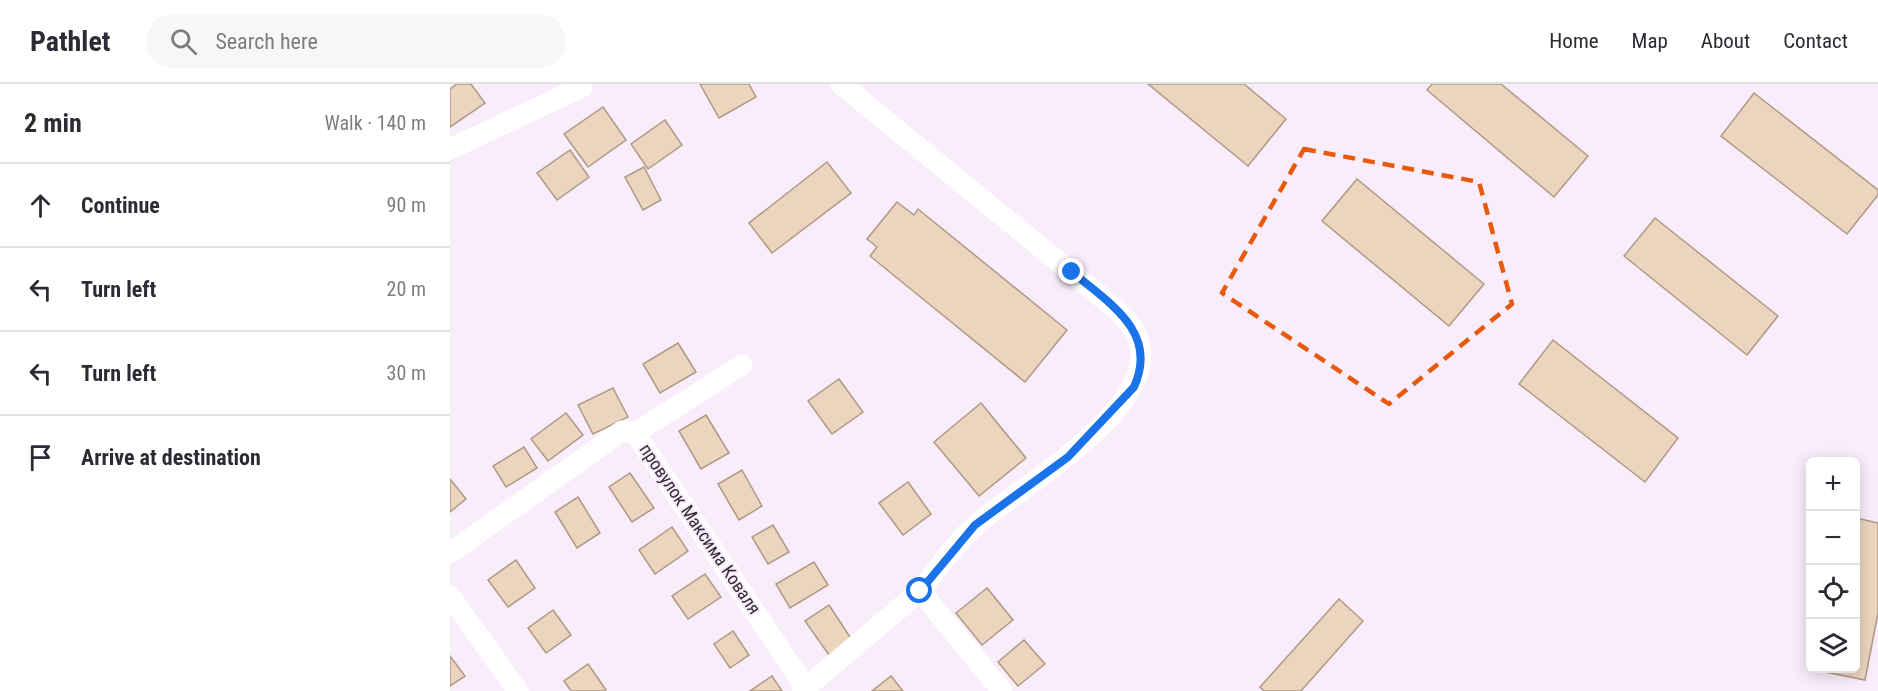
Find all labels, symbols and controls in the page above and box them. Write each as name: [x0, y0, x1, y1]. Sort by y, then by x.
search box: [146, 14, 566, 68]
text: Pathlet: [30, 25, 110, 58]
icon: search: [167, 25, 200, 58]
text: Search here: [215, 29, 318, 54]
text: Home: [1549, 29, 1599, 53]
text: Map: [1632, 29, 1668, 53]
text: About: [1701, 29, 1750, 53]
text: Contact: [1783, 29, 1848, 53]
text: 2 min: [24, 108, 82, 138]
text: Walk · 140 m: [325, 111, 426, 135]
icon: ahead: [24, 189, 57, 222]
text: Continue: [81, 193, 160, 218]
text: 90 m: [387, 193, 426, 217]
route end: [1058, 258, 1084, 284]
icon: left: [24, 273, 57, 306]
text: Turn left: [81, 277, 156, 302]
text: 20 m: [387, 277, 426, 301]
icon: left: [24, 357, 57, 390]
text: Turn left: [81, 361, 156, 386]
text: 30 m: [387, 361, 426, 385]
street label: провулок Максима Коваля: [635, 439, 765, 618]
icon: arrive: [24, 441, 57, 474]
text: Arrive at destination: [81, 445, 261, 470]
map controls: [1806, 457, 1860, 673]
button: +: [1806, 457, 1860, 511]
button: −: [1806, 511, 1860, 565]
button: locate: [1806, 565, 1860, 619]
route start: [906, 577, 932, 603]
button: layers: [1806, 619, 1860, 673]

